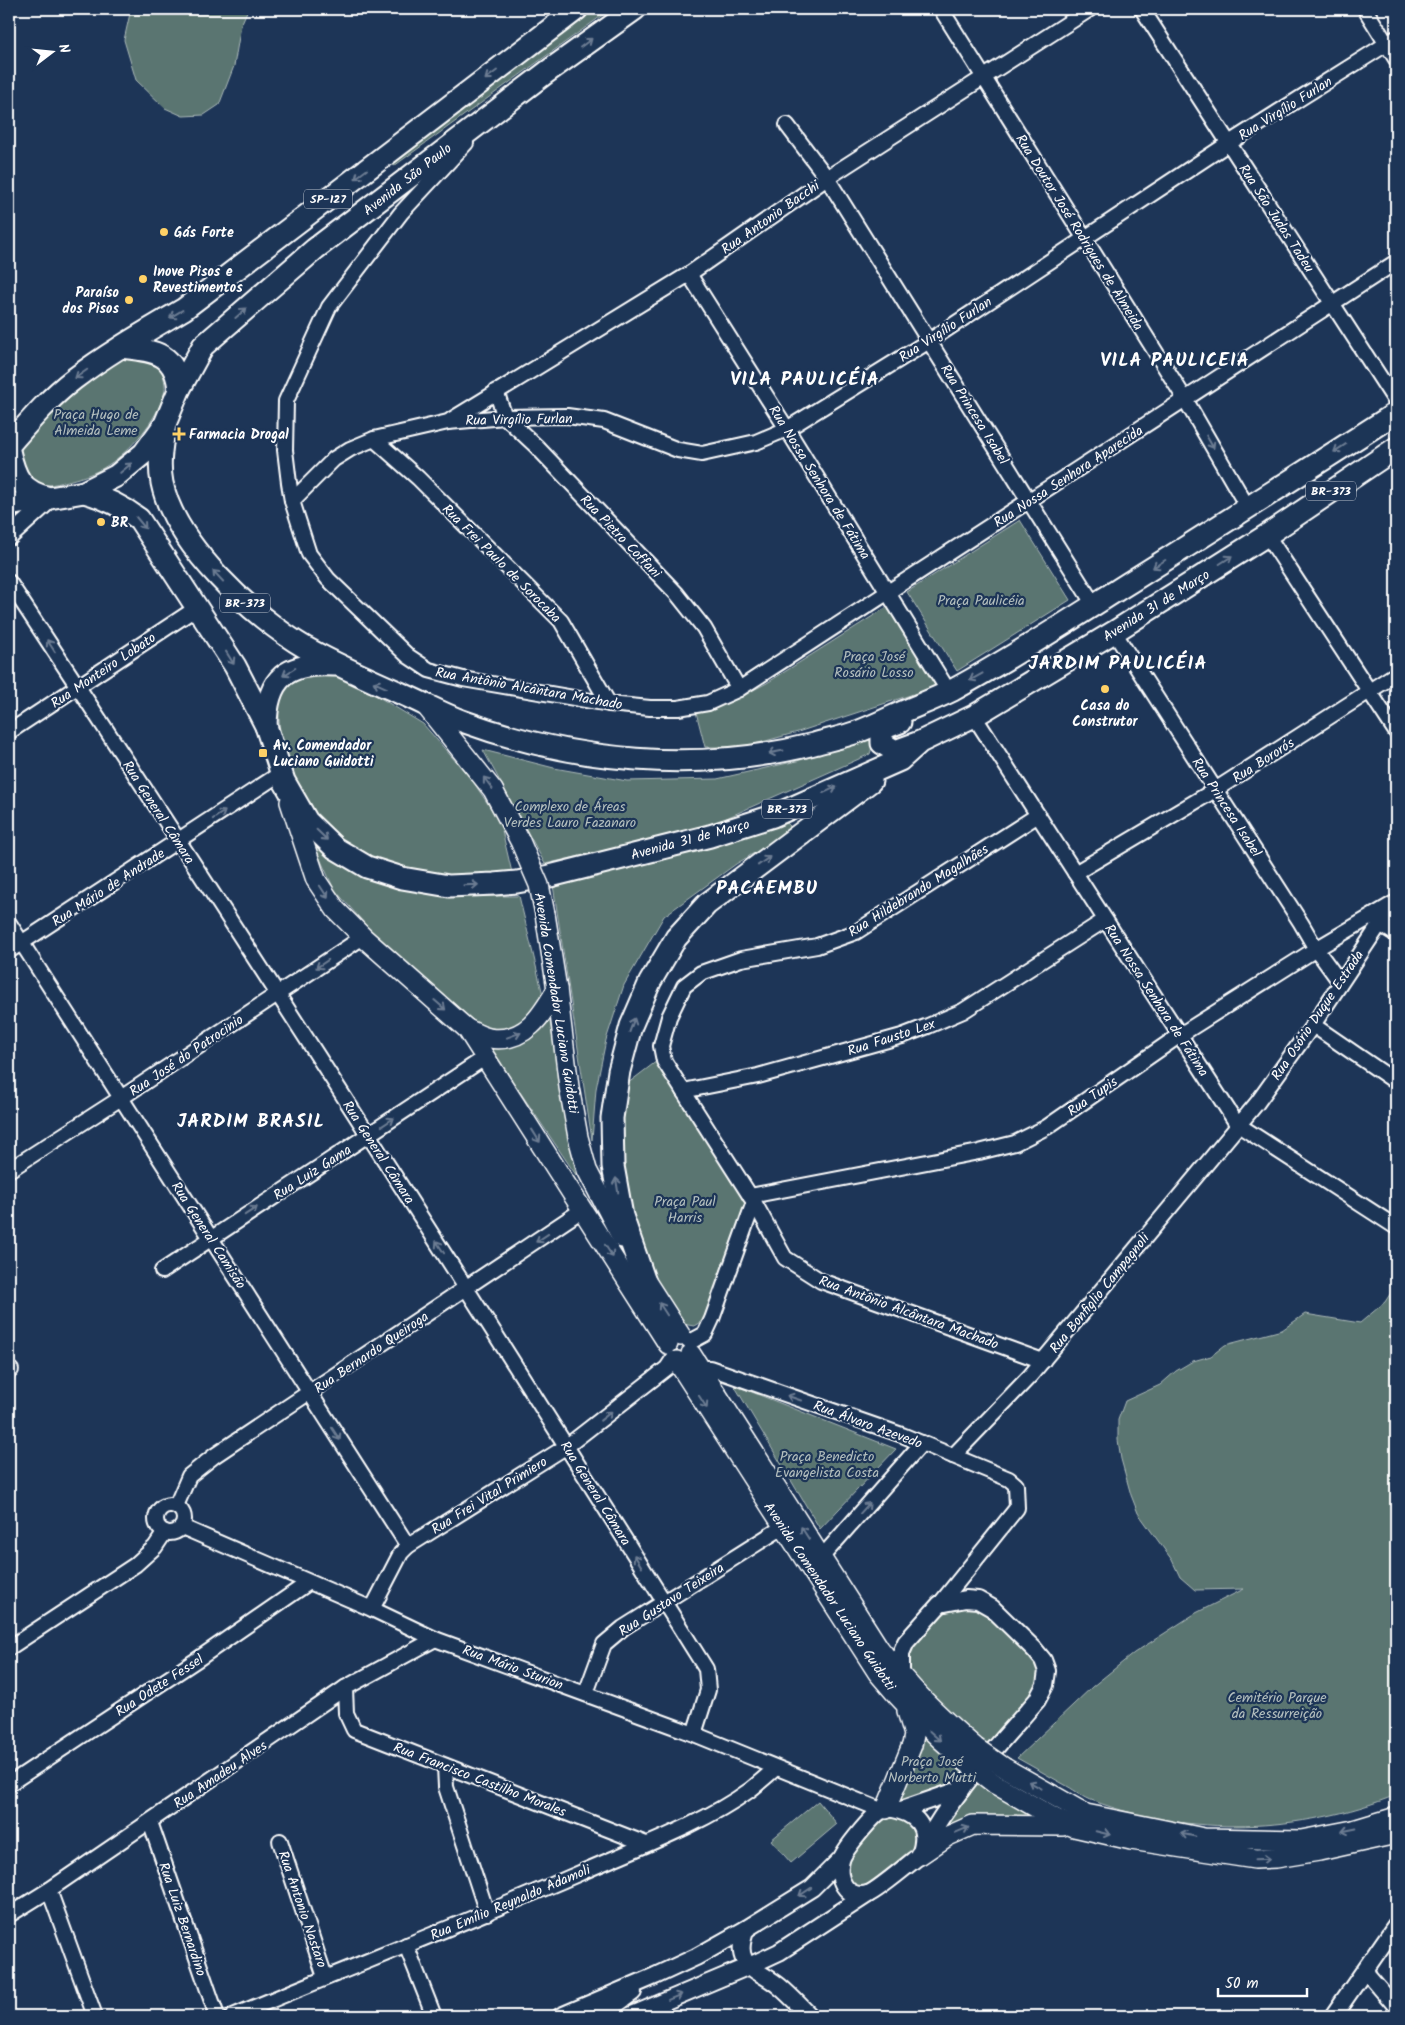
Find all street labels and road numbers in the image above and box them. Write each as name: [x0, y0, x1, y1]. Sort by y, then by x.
street label: Rua Virgílio Furlan: [1234, 71, 1337, 147]
street label: Rua Doutor José Rodrigues de Almeida: [1009, 130, 1149, 335]
street label: Avenida São Paulo: [359, 138, 457, 222]
street label: Rua São Judas Tadeu: [1233, 160, 1320, 277]
street label: Rua Antonio Bacchi: [717, 175, 825, 260]
road number: SP-127: [304, 190, 352, 208]
street label: Rua Virgílio Furlan: [895, 291, 997, 368]
street label: Rua Princesa Isabel: [934, 360, 1014, 469]
street label: Rua Nossa Senhora de Fátima: [763, 401, 876, 564]
street label: Rua Virgílio Furlan: [465, 408, 573, 432]
street label: Rua Nossa Senhora Aparecida: [989, 420, 1148, 534]
road number: BR-373: [1306, 482, 1356, 501]
street label: Rua Pietro Coffani: [575, 490, 666, 584]
street label: Rua Frei Paulo de Sorocaba: [437, 499, 566, 628]
street label: Avenida 31 de Março: [1099, 564, 1214, 648]
road number: BR-373: [220, 594, 270, 612]
street label: Rua Monteiro Lobato: [46, 627, 161, 714]
street label: Rua Antônio Alcântara Machado: [433, 662, 624, 716]
street label: Rua Bororós: [1228, 732, 1299, 789]
street label: Rua Princesa Isabel: [1186, 753, 1267, 862]
street label: Rua General Câmara: [116, 756, 200, 869]
road number: BR-373: [762, 800, 812, 819]
street label: Avenida 31 de Março: [628, 813, 752, 866]
street label: Rua Hildebrando Magalhães: [844, 839, 993, 943]
street label: Rua Mário de Andrade: [48, 843, 170, 933]
street label: Avenida Comendador Luciano Guidotti: [528, 891, 584, 1116]
street label: Rua Nossa Senhora de Fátima: [1098, 920, 1214, 1081]
street label: Rua Osório Duque Estrada: [1266, 946, 1370, 1085]
street label: Rua José do Patrocinio: [125, 1009, 248, 1102]
street label: Rua Fausto Lex: [845, 1013, 939, 1062]
street label: Rua Tupis: [1063, 1071, 1122, 1122]
street label: Rua General Câmara: [336, 1096, 420, 1209]
street label: Rua Luiz Gama: [269, 1139, 356, 1206]
street label: Rua General Camisão: [165, 1177, 251, 1294]
street label: Rua Bonfiglio Campagnoli: [1044, 1228, 1156, 1359]
street label: Rua Antônio Alcântara Machado: [816, 1270, 1002, 1356]
street label: Rua Bernardo Queiroga: [310, 1306, 433, 1399]
street label: Rua Álvaro Azevedo: [810, 1395, 925, 1455]
street label: Rua General Câmara: [554, 1437, 636, 1550]
street label: Rua Frei Vital Primiero: [427, 1451, 552, 1541]
street label: Avenida Comendador Luciano Guidotti: [758, 1498, 901, 1696]
street label: Rua Gustavo Teixeira: [614, 1557, 729, 1642]
street label: Rua Mário Sturion: [459, 1639, 566, 1696]
street label: Rua Odete Fessel: [111, 1649, 209, 1723]
street label: Rua Amadeu Alves: [169, 1735, 272, 1814]
street label: Rua Francisco Castilho Morales: [390, 1737, 569, 1823]
street label: Rua Antonio Nastaro: [272, 1848, 332, 1971]
street label: Rua Luiz Bernardino: [152, 1859, 212, 1979]
street label: Rua Emílio Reynaldo Adamoli: [427, 1859, 595, 1947]

